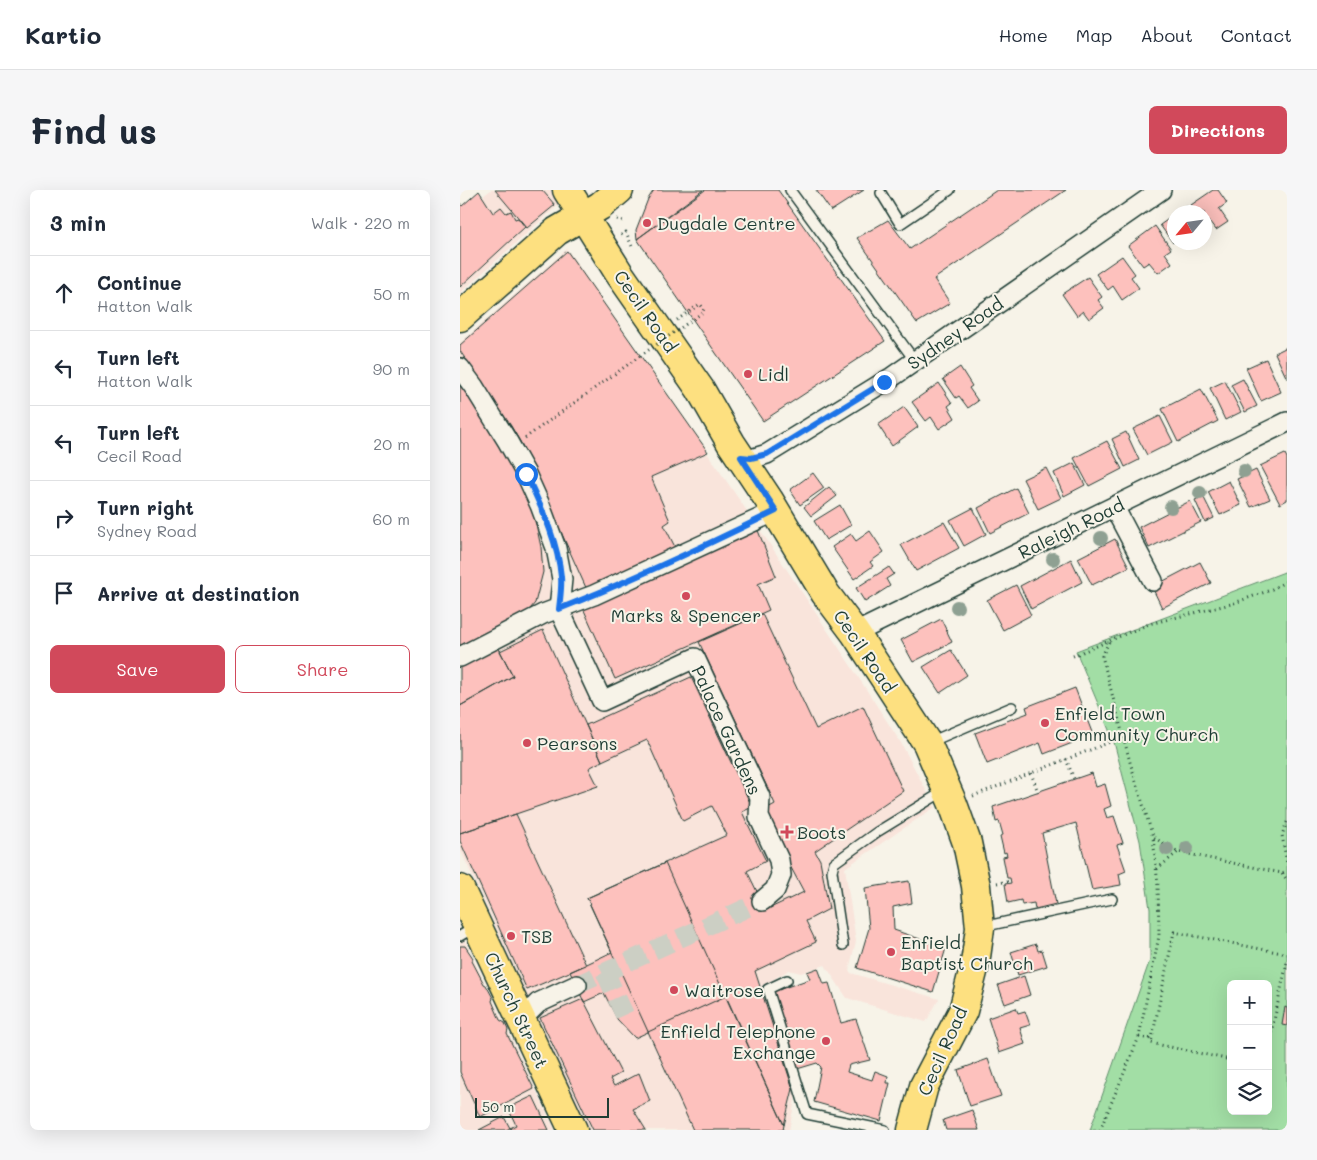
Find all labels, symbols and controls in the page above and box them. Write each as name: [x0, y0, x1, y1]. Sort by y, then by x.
text: Kartio: [25, 19, 101, 50]
text: Home: [999, 23, 1048, 47]
text: Map: [1076, 23, 1112, 47]
text: About: [1140, 23, 1193, 47]
text: Contact: [1221, 23, 1292, 47]
button: Directions: [1149, 106, 1287, 154]
text: Find us: [30, 107, 157, 153]
north arrow: [1167, 205, 1212, 250]
text: 3 min: [50, 209, 106, 236]
place label: Dugdale Centre: [657, 211, 796, 235]
text: Walk · 220 m: [311, 212, 410, 233]
marker: Dugdale Centre: [641, 217, 653, 229]
street label: Cecil Road: [609, 265, 683, 357]
text: Continue: [97, 270, 182, 295]
icon: ahead: [50, 279, 78, 307]
text: 50 m: [373, 283, 410, 304]
street label: Sydney Road: [902, 291, 1008, 375]
text: Hatton Walk: [97, 295, 192, 316]
text: Turn left: [97, 345, 180, 370]
icon: left: [50, 354, 78, 382]
text: 90 m: [373, 358, 410, 379]
place label: Lidl: [758, 362, 789, 386]
marker: Lidl: [742, 368, 754, 380]
text: Hatton Walk: [97, 370, 192, 391]
route end: [873, 371, 896, 394]
text: Turn left: [97, 420, 180, 445]
icon: left: [50, 429, 78, 457]
text: 20 m: [373, 433, 410, 454]
text: Cecil Road: [97, 445, 182, 466]
route start: [515, 463, 538, 486]
street label: Raleigh Road: [1014, 492, 1128, 564]
text: Turn right: [97, 495, 194, 520]
icon: right: [50, 504, 78, 532]
text: 60 m: [373, 508, 410, 529]
text: Sydney Road: [97, 520, 197, 541]
icon: arrive: [50, 579, 78, 607]
text: Arrive at destination: [97, 581, 300, 606]
marker: Marks & Spencer: [680, 590, 692, 602]
place label: Marks & Spencer: [611, 603, 761, 627]
street label: Cecil Road: [828, 605, 902, 697]
button: Save: [50, 645, 225, 693]
button: Share: [235, 645, 410, 693]
street label: Palace Gardens: [686, 661, 768, 799]
place label: Enfield Town Community Church: [1055, 701, 1218, 746]
marker: Enfield Town Community Church: [1039, 717, 1051, 729]
place label: Pearsons: [537, 731, 618, 755]
marker: Pearsons: [521, 737, 533, 749]
place label: Boots: [797, 820, 846, 844]
marker: Boots: [781, 826, 793, 838]
place label: TSB: [521, 924, 552, 948]
marker: TSB: [505, 930, 517, 942]
place label: Enfield Baptist Church: [901, 930, 1033, 975]
marker: Enfield Baptist Church: [885, 946, 897, 958]
street label: Church Street: [480, 948, 554, 1072]
place label: Waitrose: [684, 978, 764, 1002]
map controls: [1227, 980, 1272, 1115]
button: +: [1227, 980, 1272, 1025]
marker: Waitrose: [668, 984, 680, 996]
street label: Cecil Road: [912, 1003, 972, 1099]
place label: Enfield Telephone Exchange: [660, 1019, 816, 1064]
button: −: [1227, 1025, 1272, 1070]
marker: Enfield Telephone Exchange: [820, 1035, 832, 1047]
button: layers: [1227, 1070, 1272, 1115]
scale bar: [475, 1095, 609, 1118]
text: 50 m: [482, 1097, 514, 1116]

